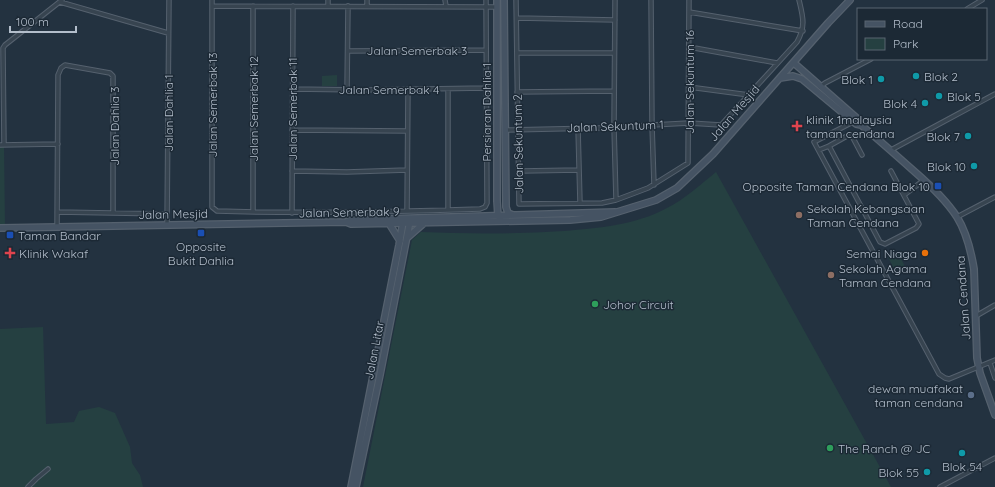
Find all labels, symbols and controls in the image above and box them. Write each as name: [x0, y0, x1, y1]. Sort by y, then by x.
scale bar: [10, 8, 76, 34]
legend: [857, 8, 987, 60]
text: 100 m: [16, 14, 49, 29]
text: Road: [893, 16, 923, 31]
street label: Jalan Sekuntum 16: [682, 29, 697, 134]
text: Park: [893, 36, 918, 51]
street label: Jalan Semerbak 3: [367, 43, 467, 58]
street label: Jalan Semerbak 13: [205, 52, 220, 158]
street label: Jalan Semerbak 12: [246, 56, 261, 162]
street label: Jalan Semerbak 11: [285, 57, 300, 161]
street label: Persiaran Dahlia 1: [479, 63, 494, 161]
place label: Blok 2: [924, 69, 958, 84]
marker: Blok 2: [911, 71, 921, 81]
place label: Blok 1: [841, 72, 873, 87]
street label: Jalan Dahlia 1: [161, 74, 176, 152]
marker: Blok 1: [876, 74, 886, 84]
street label: Jalan Semerbak 4: [339, 82, 439, 97]
street label: Jalan Mesjid: [705, 82, 763, 144]
street label: Jalan Dahlia 3: [107, 86, 122, 166]
place label: Blok 5: [947, 89, 981, 104]
marker: Blok 5: [934, 91, 944, 101]
street label: Jalan Sekuntum 2: [510, 94, 526, 194]
place label: Blok 4: [883, 96, 917, 111]
marker: Blok 4: [920, 98, 930, 108]
place label: klinik 1malaysia taman cendana: [806, 112, 894, 141]
street label: Jalan Sekuntum 1: [566, 117, 664, 135]
marker: klinik 1malaysia taman cendana: [791, 120, 803, 132]
place label: Blok 7: [926, 129, 960, 144]
marker: Blok 7: [963, 131, 973, 141]
place label: Blok 10: [927, 159, 966, 174]
marker: Blok 10: [969, 161, 979, 171]
place label: Opposite Taman Cendana Blok 10: [742, 179, 930, 194]
marker: Opposite Taman Cendana Blok 10: [933, 181, 943, 191]
place label: Sekolah Kebangsaan Taman Cendana: [807, 201, 925, 230]
street label: Jalan Semerbak 9: [298, 204, 400, 220]
street label: Jalan Mesjid: [138, 206, 208, 222]
marker: Sekolah Kebangsaan Taman Cendana: [794, 210, 804, 220]
place label: Taman Bandar: [18, 228, 101, 243]
marker: Opposite Bukit Dahlia: [196, 228, 206, 238]
marker: Taman Bandar: [5, 230, 15, 240]
place label: Opposite Bukit Dahlia: [168, 239, 234, 268]
place label: Klinik Wakaf: [19, 246, 89, 261]
place label: Semai Niaga: [846, 246, 917, 261]
marker: Klinik Wakaf: [4, 247, 16, 259]
marker: Semai Niaga: [920, 248, 930, 258]
street label: Jalan Cendana: [953, 255, 973, 341]
place label: Sekolah Agama Taman Cendana: [839, 261, 931, 290]
marker: Sekolah Agama Taman Cendana: [826, 270, 836, 280]
place label: Johor Circuit: [603, 297, 674, 312]
marker: Johor Circuit: [590, 299, 600, 309]
street label: Jalan Litar: [361, 319, 387, 381]
place label: dewan muafakat taman cendana: [868, 381, 963, 410]
marker: dewan muafakat taman cendana: [966, 390, 976, 400]
place label: The Ranch @ JC: [838, 441, 931, 456]
marker: The Ranch @ JC: [825, 443, 835, 453]
marker: Blok 54: [957, 448, 967, 458]
place label: Blok 54: [942, 459, 982, 474]
place label: Blok 55: [879, 465, 919, 480]
marker: Blok 55: [922, 467, 932, 477]

